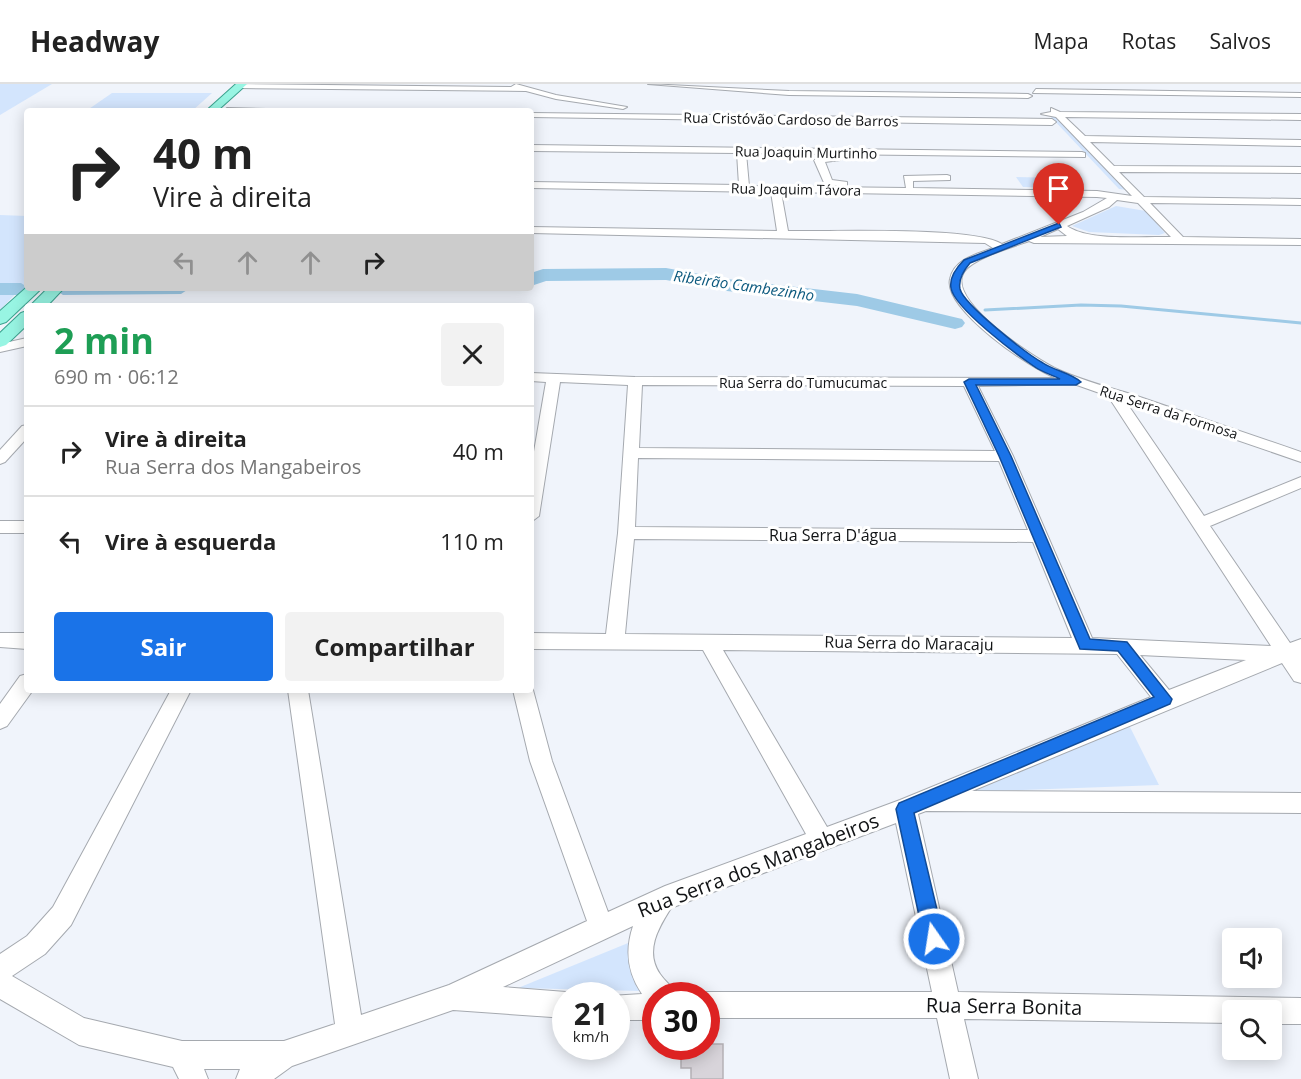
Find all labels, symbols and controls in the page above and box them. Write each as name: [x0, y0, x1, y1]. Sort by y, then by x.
text: Headway: [30, 22, 159, 60]
text: Mapa: [1034, 27, 1089, 55]
text: Rotas: [1122, 27, 1176, 55]
text: Salvos: [1209, 27, 1271, 55]
street label: Rua Cristóvão Cardoso de Barros: [683, 108, 899, 130]
text: 40 m: [153, 124, 253, 181]
icon: right: [54, 132, 132, 210]
street label: Rua Joaquin Murtinho: [735, 141, 877, 163]
pin: [1033, 163, 1084, 225]
icon: arrive: [1042, 172, 1075, 205]
text: Vire à direita: [153, 178, 312, 215]
street label: Rua Joaquim Távora: [731, 178, 861, 200]
icon: left: [168, 246, 201, 279]
icon: ahead: [231, 246, 264, 279]
icon: ahead: [294, 246, 327, 279]
icon: right: [357, 246, 390, 279]
water label: Ribeirão Cambezinho: [672, 265, 816, 305]
text: 2 min: [54, 316, 154, 365]
button: close: [441, 323, 504, 386]
text: 690 m · 06:12: [54, 363, 179, 390]
street label: Rua Serra do Tumucumac: [719, 373, 887, 392]
street label: Rua Serra da Formosa: [1097, 381, 1241, 443]
text: Vire à direita: [105, 423, 247, 453]
icon: right: [54, 435, 87, 468]
text: 40 m: [453, 436, 504, 466]
text: Rua Serra dos Mangabeiros: [105, 453, 361, 480]
street label: Rua Serra D'água: [769, 524, 897, 546]
icon: left: [54, 525, 87, 558]
text: Vire à esquerda: [105, 526, 276, 556]
text: 110 m: [440, 526, 504, 556]
button: Sair: [54, 612, 273, 681]
button: Compartilhar: [285, 612, 504, 681]
street label: Rua Serra do Maracaju: [824, 631, 994, 655]
street label: Rua Serra dos Mangabeiros: [633, 806, 883, 924]
position arrow: [902, 907, 966, 971]
map controls: [1222, 928, 1282, 1060]
button: sound: [1222, 928, 1282, 988]
speed limit sign: 30: [642, 982, 720, 1060]
street label: Rua Serra Bonita: [926, 991, 1082, 1021]
text: 21: [574, 993, 608, 1034]
button: search: [1222, 1000, 1282, 1060]
text: km/h: [573, 1026, 609, 1046]

